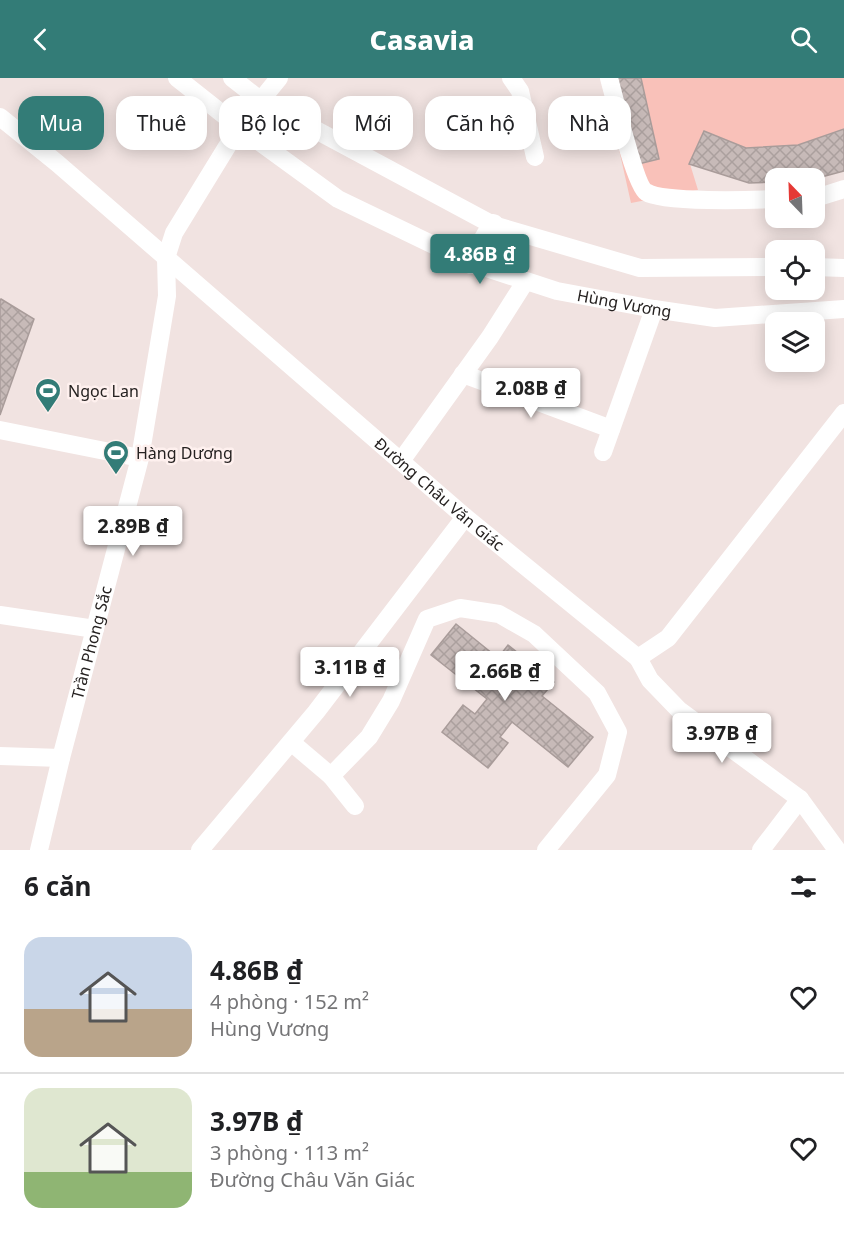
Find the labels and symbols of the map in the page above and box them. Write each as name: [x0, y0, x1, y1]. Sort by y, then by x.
north arrow: [765, 168, 825, 228]
pin: 4.86B ₫: [425, 234, 535, 285]
street label: Hùng Vương: [575, 284, 673, 322]
pin: 2.08B ₫: [476, 368, 586, 419]
sports icon: Ngọc Lan: [33, 376, 63, 414]
place label: Ngọc Lan: [68, 380, 139, 402]
street label: Đường Châu Văn Giác: [370, 432, 509, 556]
sports icon: Hàng Dương: [101, 438, 131, 476]
place label: Hàng Dương: [136, 442, 233, 464]
pin: 2.89B ₫: [78, 506, 188, 557]
street label: Trần Phong Sắc: [66, 583, 117, 701]
pin: 3.11B ₫: [295, 647, 405, 698]
pin: 2.66B ₫: [450, 651, 560, 702]
pin: 3.97B ₫: [667, 713, 777, 764]

